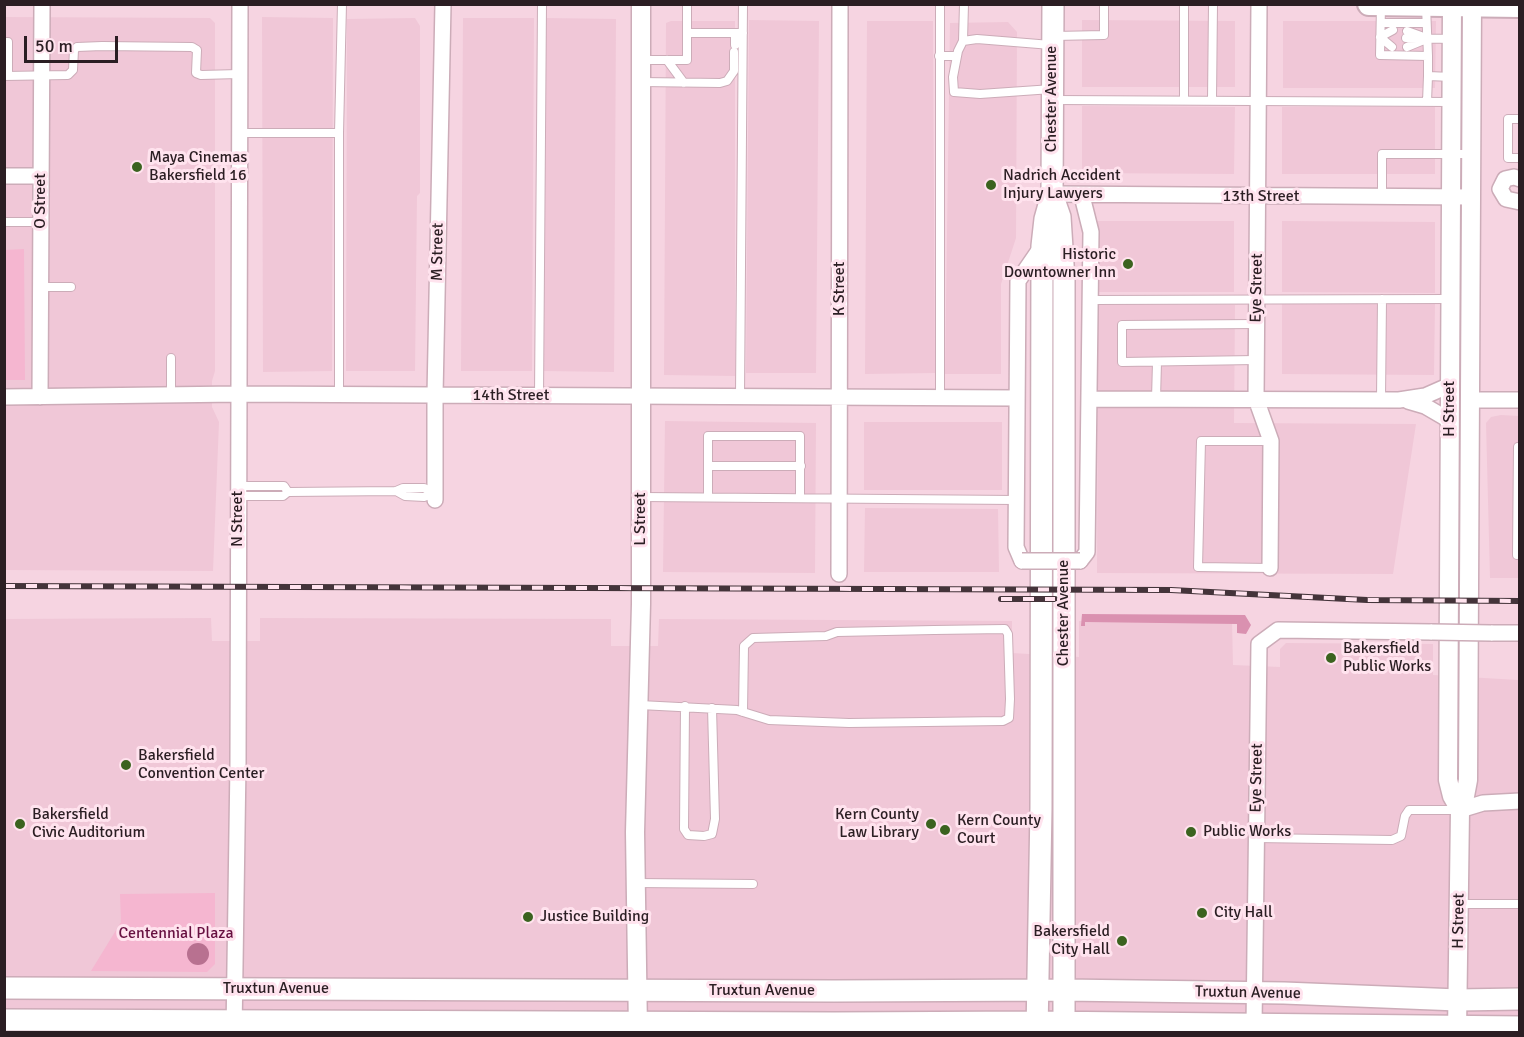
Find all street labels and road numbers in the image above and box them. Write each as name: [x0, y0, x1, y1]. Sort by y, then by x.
street label: Chester Avenue: [1042, 46, 1062, 152]
street label: O Street: [31, 173, 51, 229]
street label: 13th Street: [1223, 187, 1299, 207]
street label: M Street: [428, 223, 448, 281]
street label: Eye Street: [1247, 253, 1267, 323]
street label: K Street: [830, 262, 850, 316]
street label: H Street: [1440, 381, 1460, 437]
street label: 14th Street: [473, 386, 549, 406]
street label: N Street: [228, 491, 248, 547]
street label: L Street: [631, 492, 651, 546]
street label: Chester Avenue: [1054, 560, 1074, 666]
street label: Eye Street: [1247, 743, 1267, 813]
street label: H Street: [1449, 893, 1469, 949]
street label: Truxtun Avenue: [223, 979, 329, 999]
street label: Truxtun Avenue: [709, 981, 815, 1001]
street label: Truxtun Avenue: [1195, 982, 1301, 1004]

